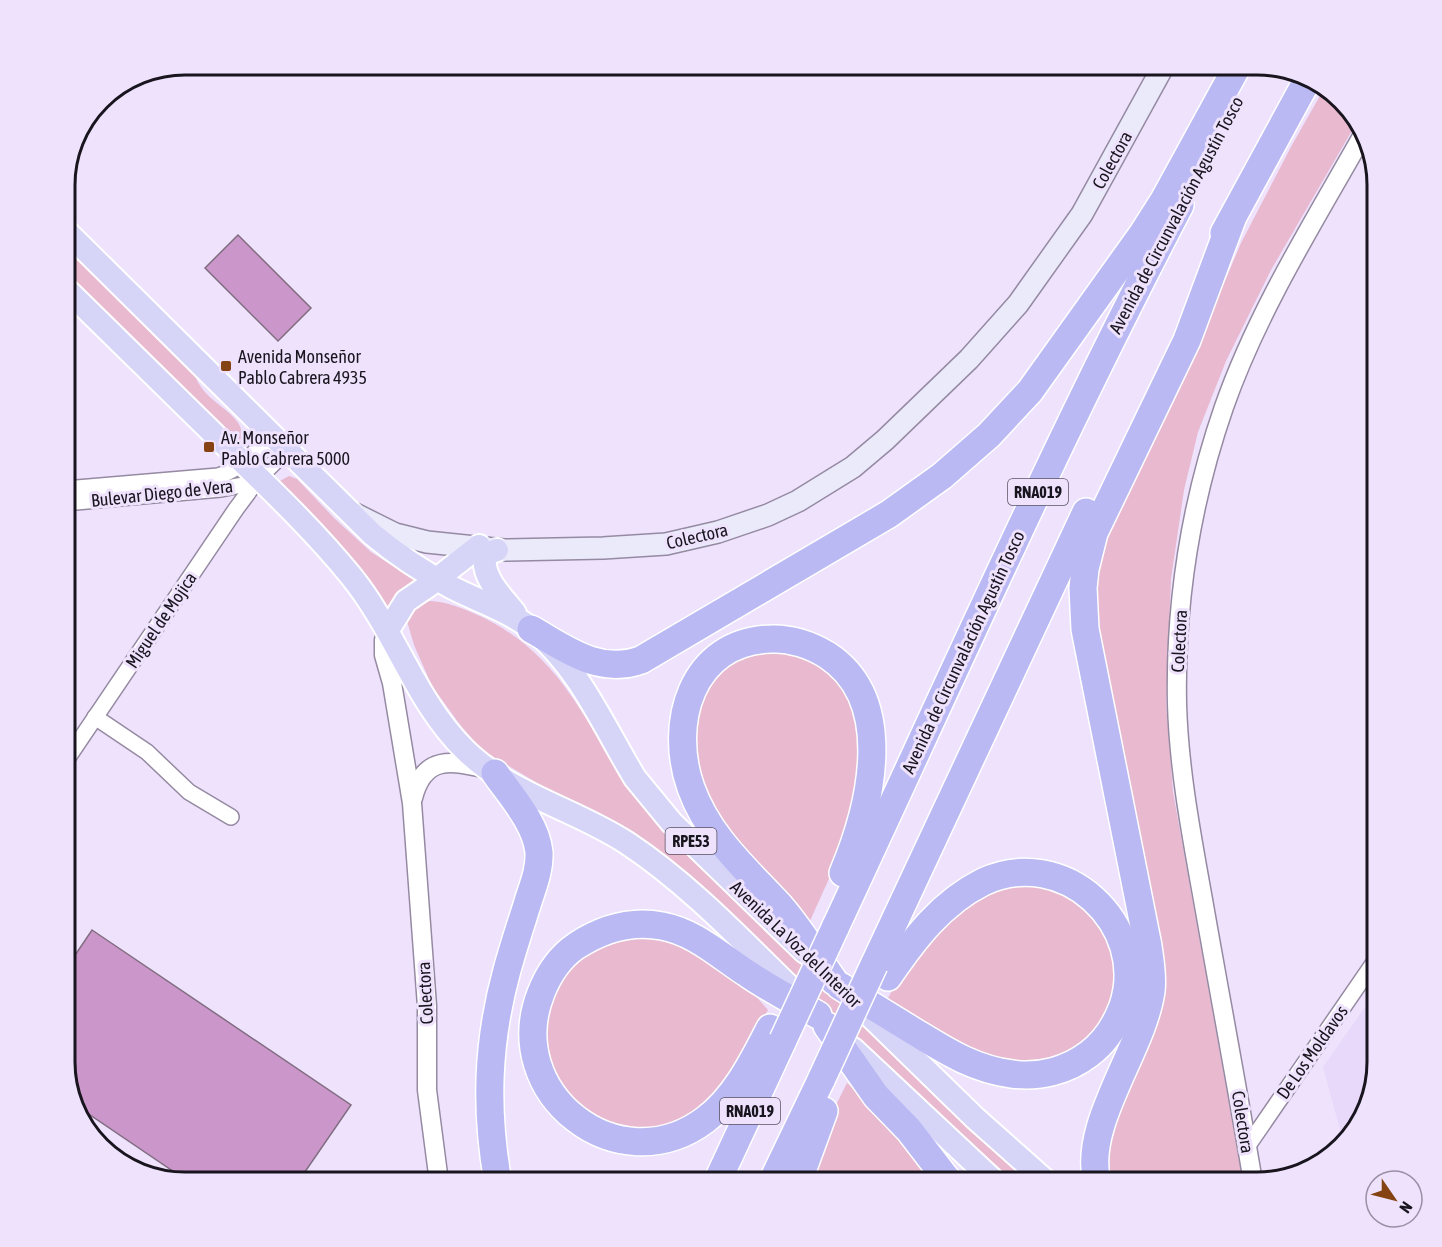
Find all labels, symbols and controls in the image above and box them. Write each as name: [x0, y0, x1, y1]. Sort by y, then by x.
street label: Avenida de Circunvalación Agustín Tosco: [1104, 93, 1248, 337]
street label: Colectora: [1088, 127, 1136, 193]
place label: Avenida Monseñor Pablo Cabrera 4935: [238, 346, 367, 388]
marker: Avenida Monseñor Pablo Cabrera 4935: [219, 359, 233, 373]
place label: Av. Monseñor Pablo Cabrera 5000: [221, 427, 350, 469]
marker: Av. Monseñor Pablo Cabrera 5000: [202, 440, 216, 454]
street label: Bulevar Diego de Vera: [90, 475, 234, 511]
road number: RNA019: [1008, 479, 1068, 505]
street label: Colectora: [664, 519, 730, 553]
street label: Avenida de Circunvalación Agustín Tosco: [897, 527, 1029, 777]
street label: Miguel de Mojica: [121, 568, 201, 672]
street label: Colectora: [1167, 609, 1191, 673]
road number: RPE53: [666, 828, 716, 854]
street label: Avenida La Voz del Interior: [726, 876, 866, 1012]
street label: Colectora: [413, 961, 437, 1025]
street label: De Los Moldavos: [1272, 1001, 1352, 1103]
street label: Colectora: [1228, 1089, 1258, 1155]
road number: RNA019: [720, 1098, 780, 1124]
north arrow: [1364, 1169, 1424, 1229]
text: N: [1396, 1199, 1416, 1217]

